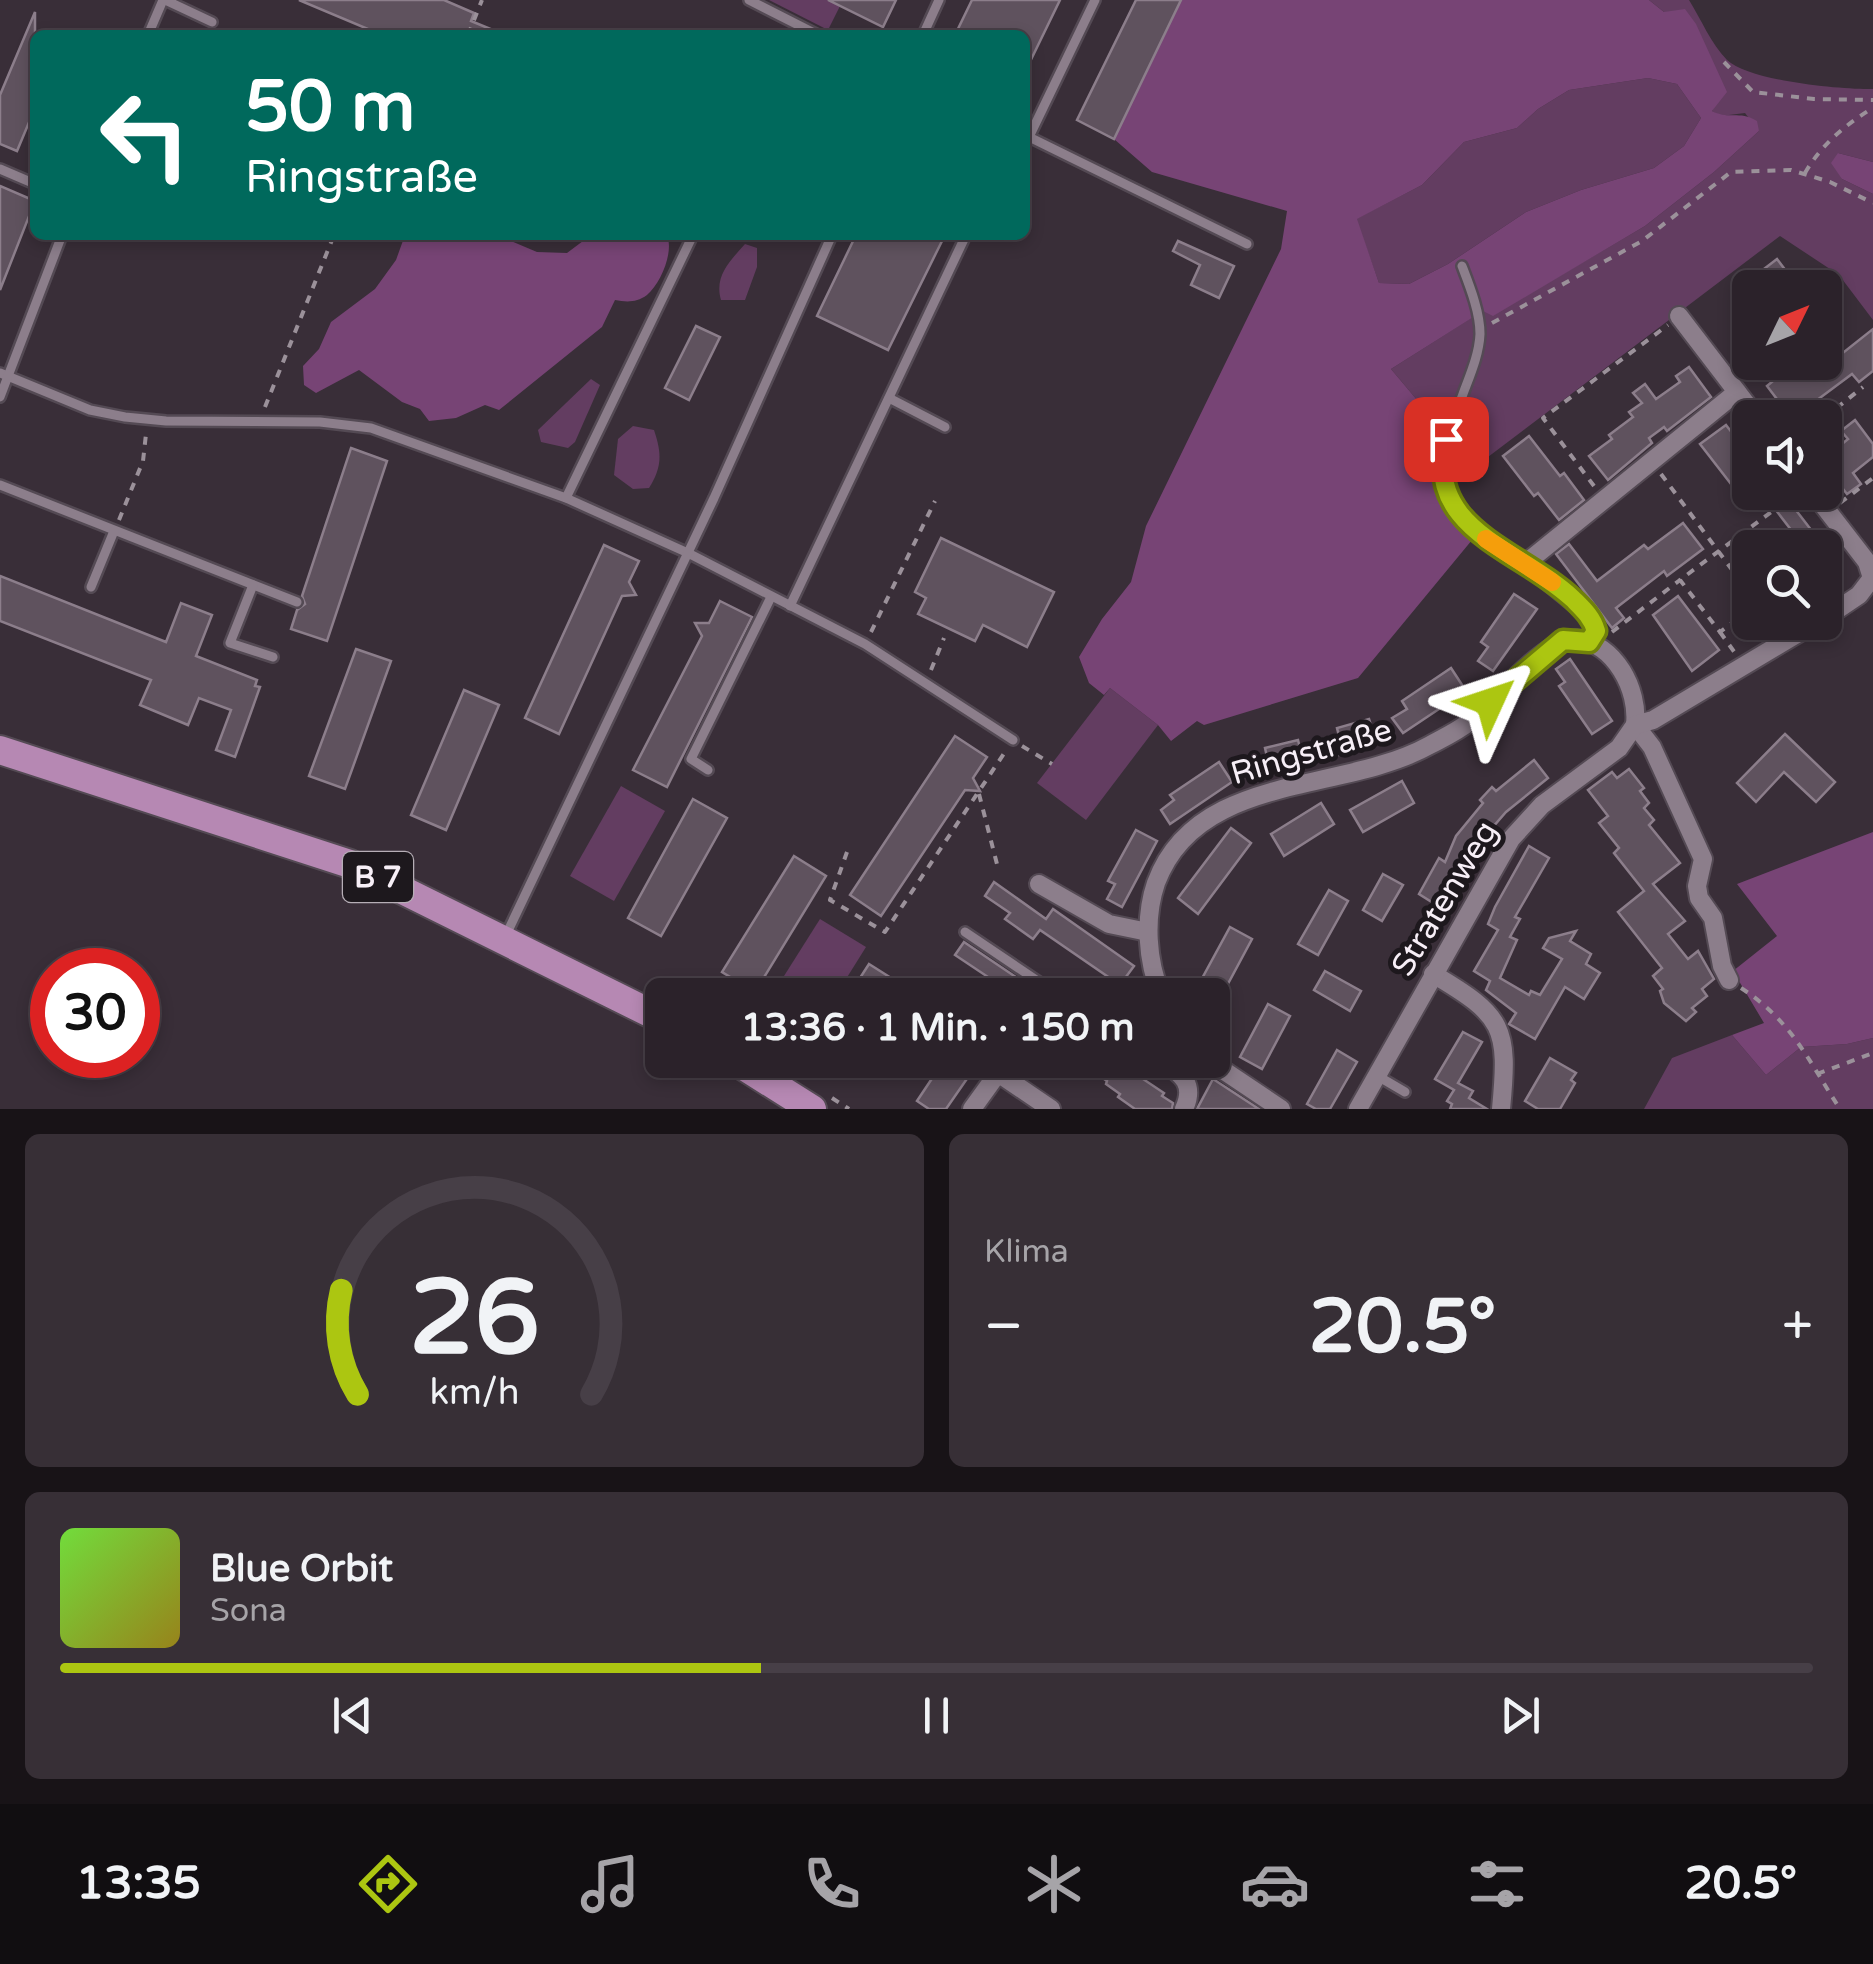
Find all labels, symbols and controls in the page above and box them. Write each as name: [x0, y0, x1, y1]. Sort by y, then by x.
text: 50 m: [245, 66, 415, 150]
icon: left: [80, 70, 210, 200]
text: Ringstraße: [245, 151, 478, 205]
north arrow: [1732, 270, 1842, 380]
map controls: [1732, 270, 1842, 640]
pin: [1404, 397, 1489, 482]
button: sound: [1732, 400, 1842, 510]
icon: arrive: [1419, 412, 1474, 467]
button: search: [1732, 530, 1842, 640]
position arrow: [1438, 650, 1542, 754]
street label: Ringstraße: [1226, 711, 1396, 793]
street label: Stratenweg: [1384, 814, 1506, 983]
road number: B 7: [343, 852, 413, 902]
speed limit sign: 30: [30, 948, 160, 1078]
text: 13:36 · 1 Min. · 150 m: [741, 1005, 1134, 1051]
text: Klima: [984, 1233, 1069, 1271]
text: 26: [409, 1257, 540, 1382]
text: 20.5°: [1309, 1282, 1496, 1372]
text: −: [984, 1294, 1023, 1360]
text: +: [1782, 1294, 1813, 1360]
text: km/h: [430, 1371, 519, 1414]
text: Blue Orbit: [210, 1546, 393, 1592]
text: Sona: [210, 1592, 287, 1630]
icon: previous: [325, 1688, 380, 1743]
icon: pause: [909, 1688, 964, 1743]
icon: next: [1493, 1688, 1548, 1743]
icon: directions: [353, 1849, 423, 1919]
icon: music: [575, 1849, 645, 1919]
icon: phone: [797, 1849, 867, 1919]
icon: climate: [1019, 1849, 1089, 1919]
icon: car: [1240, 1849, 1310, 1919]
icon: filters: [1462, 1849, 1532, 1919]
text: 13:35: [76, 1857, 201, 1911]
text: 20.5°: [1684, 1857, 1797, 1911]

